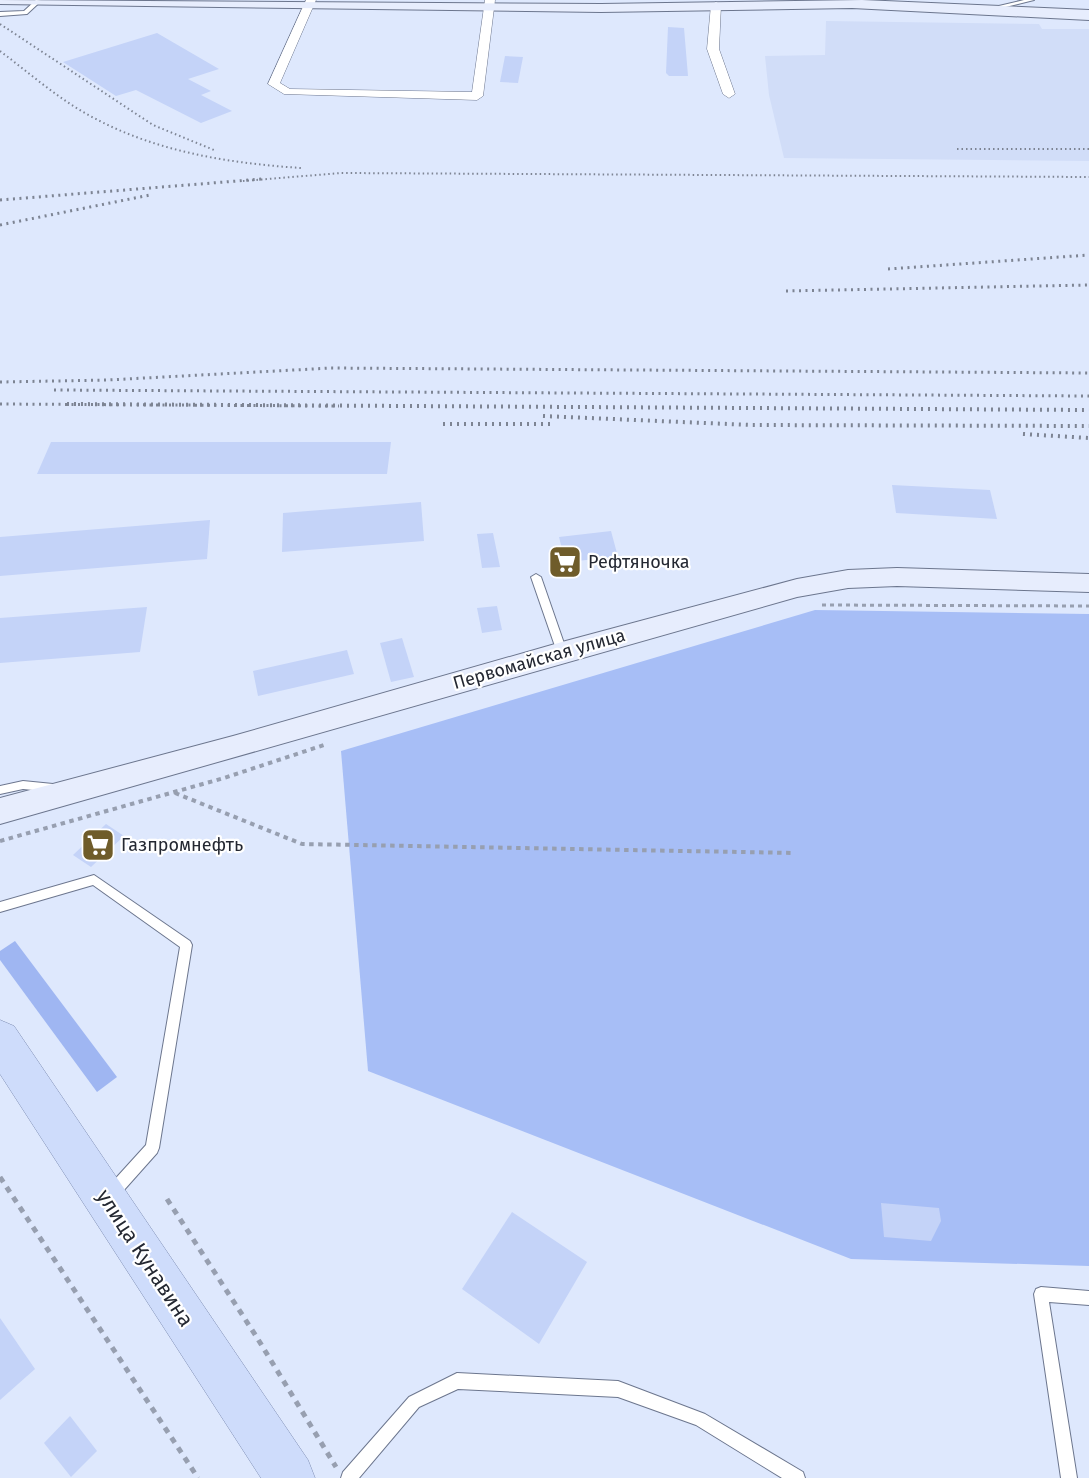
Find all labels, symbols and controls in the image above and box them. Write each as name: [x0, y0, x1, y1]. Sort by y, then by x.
supermarket icon: Рефтяночка: [547, 544, 583, 580]
place label: Рефтяночка: [588, 551, 690, 573]
street label: Первомайская улица: [450, 624, 628, 694]
supermarket icon: Газпромнефть: [80, 827, 116, 863]
place label: Газпромнефть: [121, 834, 243, 856]
street label: улица Кунавина: [91, 1184, 199, 1332]

